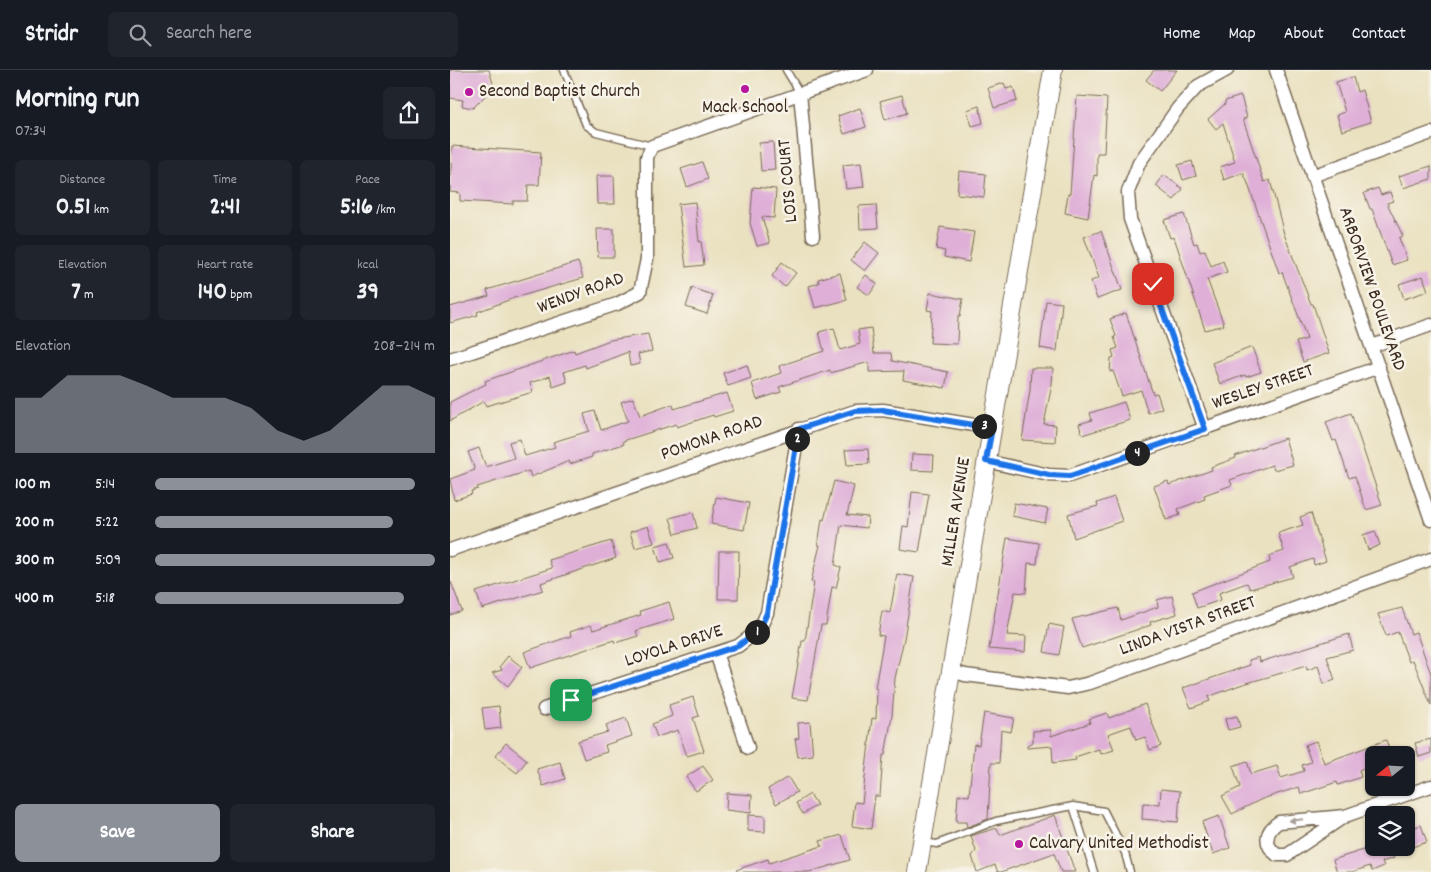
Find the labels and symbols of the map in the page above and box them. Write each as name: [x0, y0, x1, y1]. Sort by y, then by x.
place label: Second Baptist Church: [479, 79, 640, 106]
marker: Mack School: [739, 83, 751, 95]
marker: Second Baptist Church: [463, 86, 475, 98]
place label: Mack School: [702, 95, 788, 122]
street label: LOIS COURT: [772, 138, 806, 224]
street label: ARBORVIEW BOULEVARD: [1330, 203, 1412, 375]
pin: [1132, 263, 1174, 305]
street label: WENDY ROAD: [534, 266, 628, 322]
street label: WESLEY STREET: [1209, 358, 1318, 418]
street label: POMONA ROAD: [657, 409, 767, 469]
pin: 3: [972, 414, 996, 438]
pin: 2: [784, 426, 810, 452]
pin: 4: [1124, 440, 1150, 466]
street label: MILLER AVENUE: [935, 455, 979, 568]
street label: LINDA VISTA STREET: [1116, 590, 1260, 664]
street label: LOYOLA DRIVE: [621, 618, 727, 676]
pin: 1: [744, 620, 770, 644]
pin: [550, 679, 592, 721]
north arrow: [1365, 746, 1415, 796]
one-way arrow: [1288, 816, 1304, 824]
place label: Calvary United Methodist: [1029, 831, 1209, 858]
marker: Calvary United Methodist: [1013, 838, 1025, 850]

